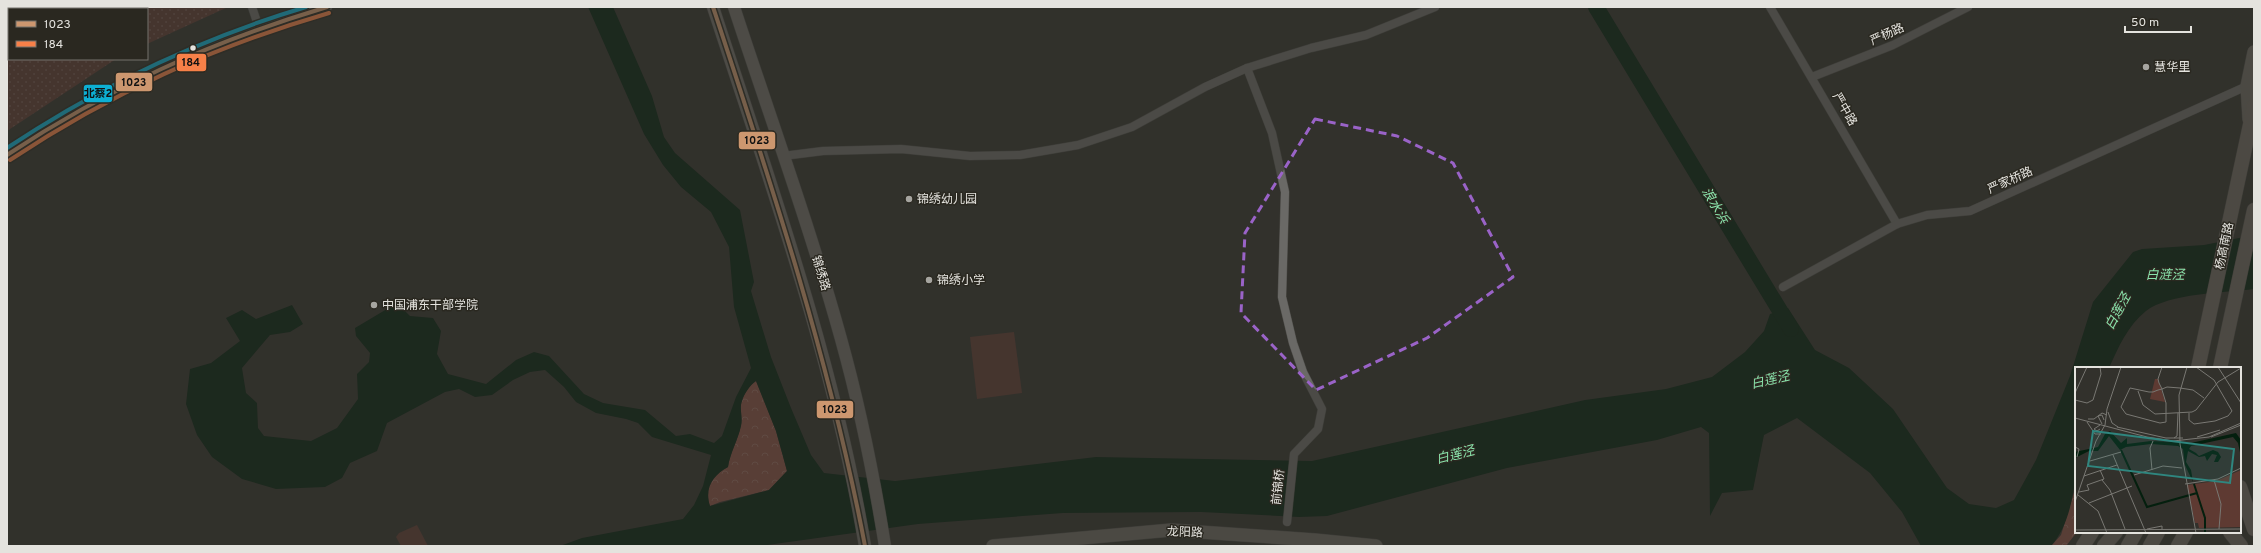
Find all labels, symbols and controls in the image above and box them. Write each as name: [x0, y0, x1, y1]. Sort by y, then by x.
legend: [8, 8, 148, 60]
scale bar: [2125, 8, 2191, 34]
text: 50 m: [2131, 15, 2159, 31]
text: 1023: [44, 17, 71, 33]
street label: 严杨路: [1868, 20, 1907, 50]
text: 184: [44, 37, 63, 53]
unlabelled marker: [188, 43, 198, 53]
line badge: 184: [176, 53, 207, 72]
text: 184: [182, 56, 200, 70]
place label: 慧华里: [2154, 60, 2190, 76]
marker: 慧华里: [2141, 62, 2151, 72]
line badge: 1023: [115, 72, 153, 92]
text: 1023: [122, 76, 146, 90]
line badge: 北蔡2: [83, 84, 113, 103]
text: 北蔡2: [84, 87, 112, 101]
street label: 严中路: [1828, 90, 1860, 129]
line badge: 1023: [738, 131, 776, 150]
text: 1023: [745, 134, 769, 148]
street label: 严家桥路: [1985, 164, 2036, 198]
water label: 浪水浜: [1697, 185, 1733, 228]
place label: 锦绣幼儿园: [917, 192, 977, 208]
marker: 锦绣幼儿园: [904, 194, 914, 204]
street label: 杨高南路: [2212, 221, 2238, 271]
street label: 锦绣路: [807, 254, 833, 293]
water label: 白涟泾: [2145, 268, 2186, 284]
place label: 锦绣小学: [937, 273, 985, 289]
marker: 锦绣小学: [924, 275, 934, 285]
water label: 白莲泾: [2103, 289, 2136, 333]
place label: 中国浦东干部学院: [382, 298, 478, 314]
marker: 中国浦东干部学院: [369, 300, 379, 310]
inset map: [2075, 367, 2241, 533]
water label: 白莲泾: [1750, 368, 1793, 393]
line badge: 1023: [816, 400, 854, 419]
text: 1023: [823, 403, 847, 417]
water label: 白莲泾: [1435, 443, 1478, 468]
street label: 前锦桥: [1269, 468, 1289, 506]
street label: 龙阳路: [1167, 524, 1203, 542]

